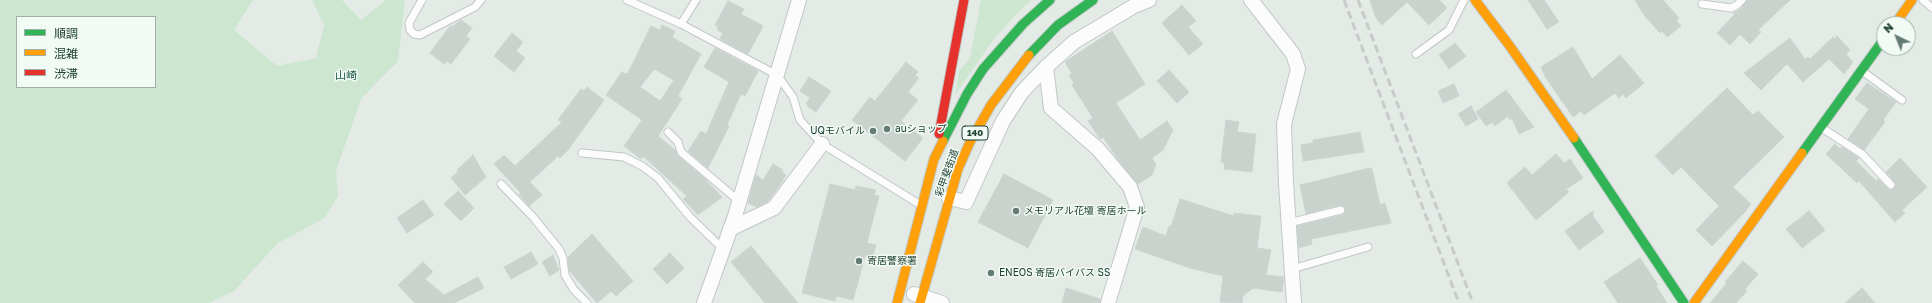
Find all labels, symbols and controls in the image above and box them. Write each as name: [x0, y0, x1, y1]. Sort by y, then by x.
legend: [16, 16, 156, 88]
north arrow: [1876, 16, 1916, 56]
text: N: [1881, 20, 1896, 35]
text: 順調: [54, 26, 78, 41]
text: 混雑: [54, 46, 78, 61]
text: 渋滞: [54, 66, 78, 81]
district label: 山崎: [335, 69, 357, 83]
place label: auショップ: [895, 123, 947, 135]
marker: auショップ: [882, 124, 892, 134]
place label: UQモバイル: [810, 125, 865, 137]
marker: UQモバイル: [868, 126, 878, 136]
road number: 140: [962, 126, 988, 140]
street label: 彩甲斐街道: [933, 147, 961, 199]
place label: メモリアル花壇 寄居ホール: [1024, 205, 1146, 217]
marker: メモリアル花壇 寄居ホール: [1011, 206, 1021, 216]
place label: 寄居警察署: [867, 255, 917, 267]
marker: 寄居警察署: [854, 256, 864, 266]
place label: ENEOS 寄居バイパス SS: [999, 267, 1110, 279]
marker: ENEOS 寄居バイパス SS: [986, 268, 996, 278]

